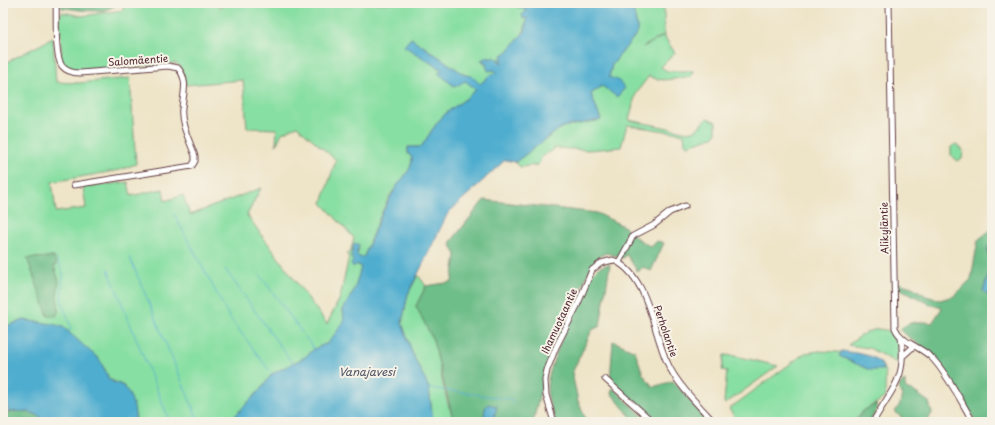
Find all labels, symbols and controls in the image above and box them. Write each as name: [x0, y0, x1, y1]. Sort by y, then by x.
street label: Salomäentie: [107, 50, 169, 69]
street label: Alikyläntie: [876, 202, 892, 254]
street label: Ihamuotaantie: [537, 286, 580, 356]
street label: Perholantie: [651, 303, 682, 359]
water label: Vanajavesi: [339, 363, 397, 380]

